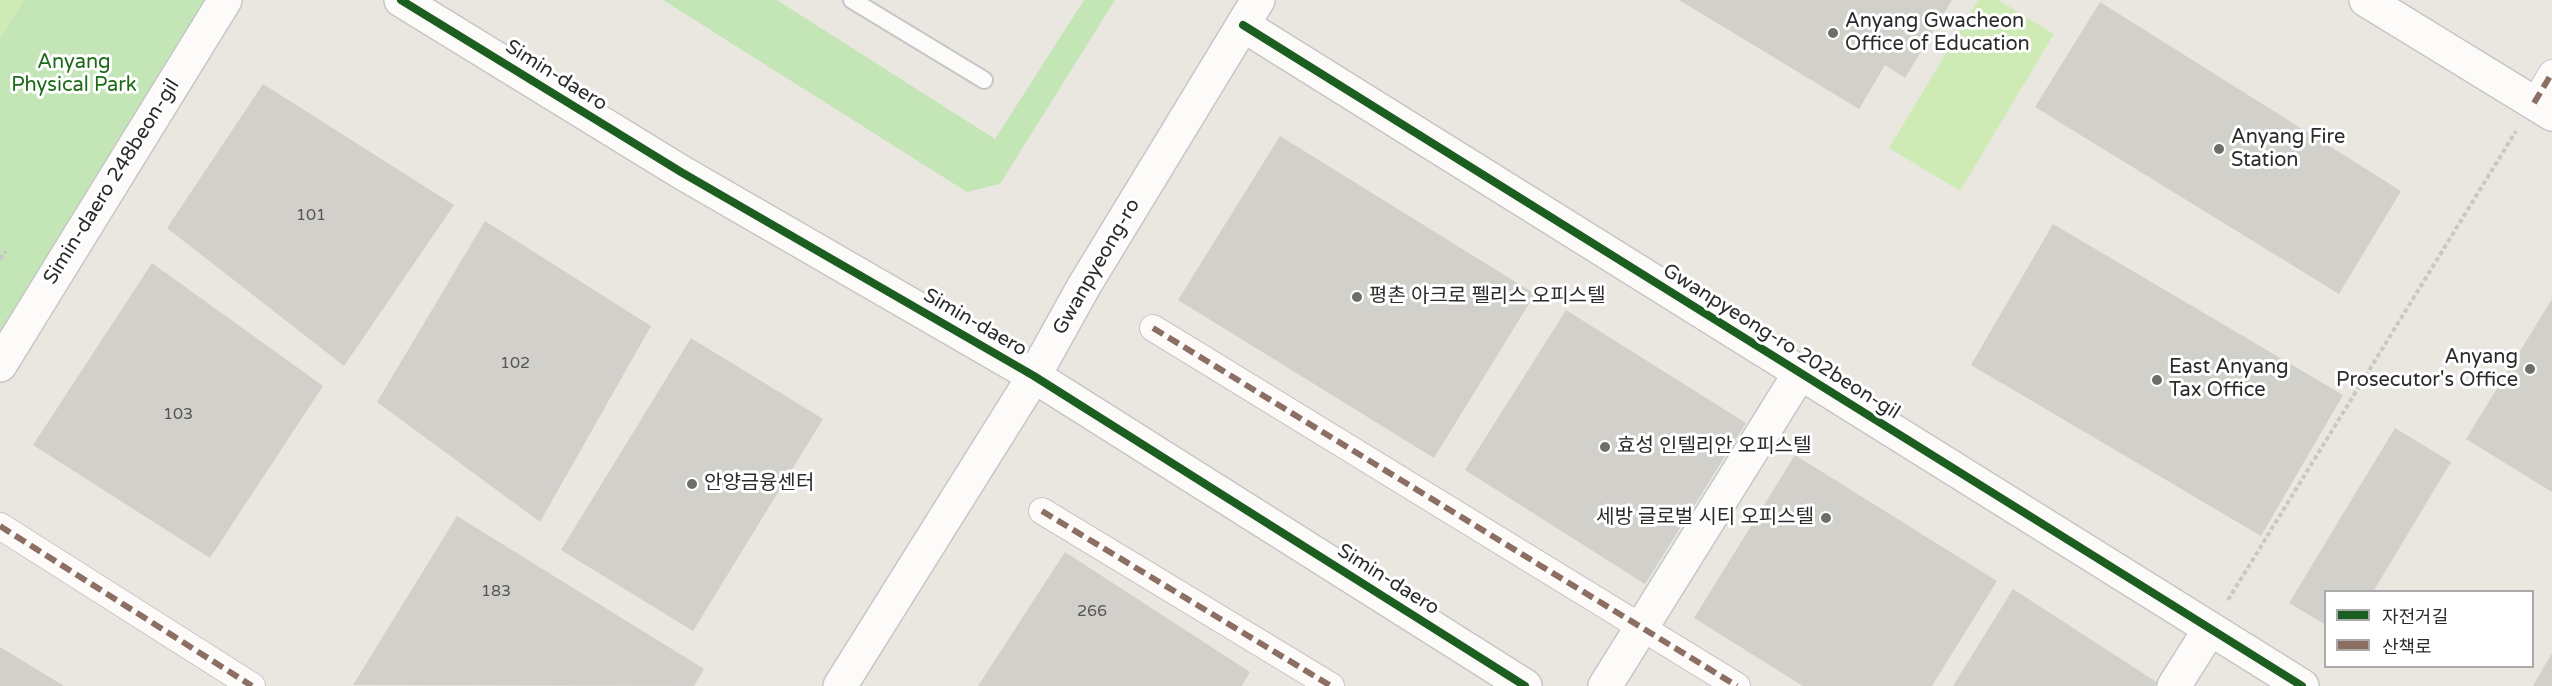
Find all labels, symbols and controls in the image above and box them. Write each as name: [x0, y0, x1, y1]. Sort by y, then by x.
place label: Anyang Gwacheon Office of Education: [1845, 10, 2030, 57]
marker: Anyang Gwacheon Office of Education: [1826, 26, 1840, 40]
street label: Simin-daero: [501, 35, 611, 117]
park label: Anyang Physical Park: [11, 51, 137, 98]
street label: Simin-daero 248beon-gil: [39, 75, 185, 289]
place label: Anyang Fire Station: [2231, 126, 2345, 173]
marker: Anyang Fire Station: [2212, 142, 2226, 156]
street label: Gwanpyeong-ro: [1048, 195, 1146, 339]
house number: 101: [296, 206, 326, 226]
street label: Gwanpyeong-ro 202beon-gil: [1658, 259, 1904, 425]
street label: Simin-daero: [919, 284, 1031, 362]
place label: 평촌 아크로 펠리스 오피스텔: [1369, 285, 1605, 309]
marker: 평촌 아크로 펠리스 오피스텔: [1350, 290, 1364, 304]
place label: Anyang Prosecutor's Office: [2336, 346, 2518, 393]
house number: 102: [500, 354, 530, 374]
place label: East Anyang Tax Office: [2169, 356, 2289, 403]
marker: Anyang Prosecutor's Office: [2523, 362, 2537, 376]
marker: East Anyang Tax Office: [2150, 373, 2164, 387]
house number: 103: [163, 405, 193, 425]
place label: 효성 인텔리안 오피스텔: [1617, 435, 1811, 459]
marker: 효성 인텔리안 오피스텔: [1598, 440, 1612, 454]
place label: 안양금융센터: [704, 472, 814, 496]
marker: 안양금융센터: [685, 477, 699, 491]
place label: 세방 글로벌 시티 오피스텔: [1596, 506, 1814, 530]
marker: 세방 글로벌 시티 오피스텔: [1819, 511, 1833, 525]
street label: Simin-daero: [1333, 539, 1443, 621]
house number: 183: [481, 582, 511, 602]
legend: [2324, 590, 2534, 668]
house number: 266: [1077, 602, 1107, 622]
text: 자전거길: [2382, 606, 2448, 628]
text: 산책로: [2382, 636, 2432, 658]

